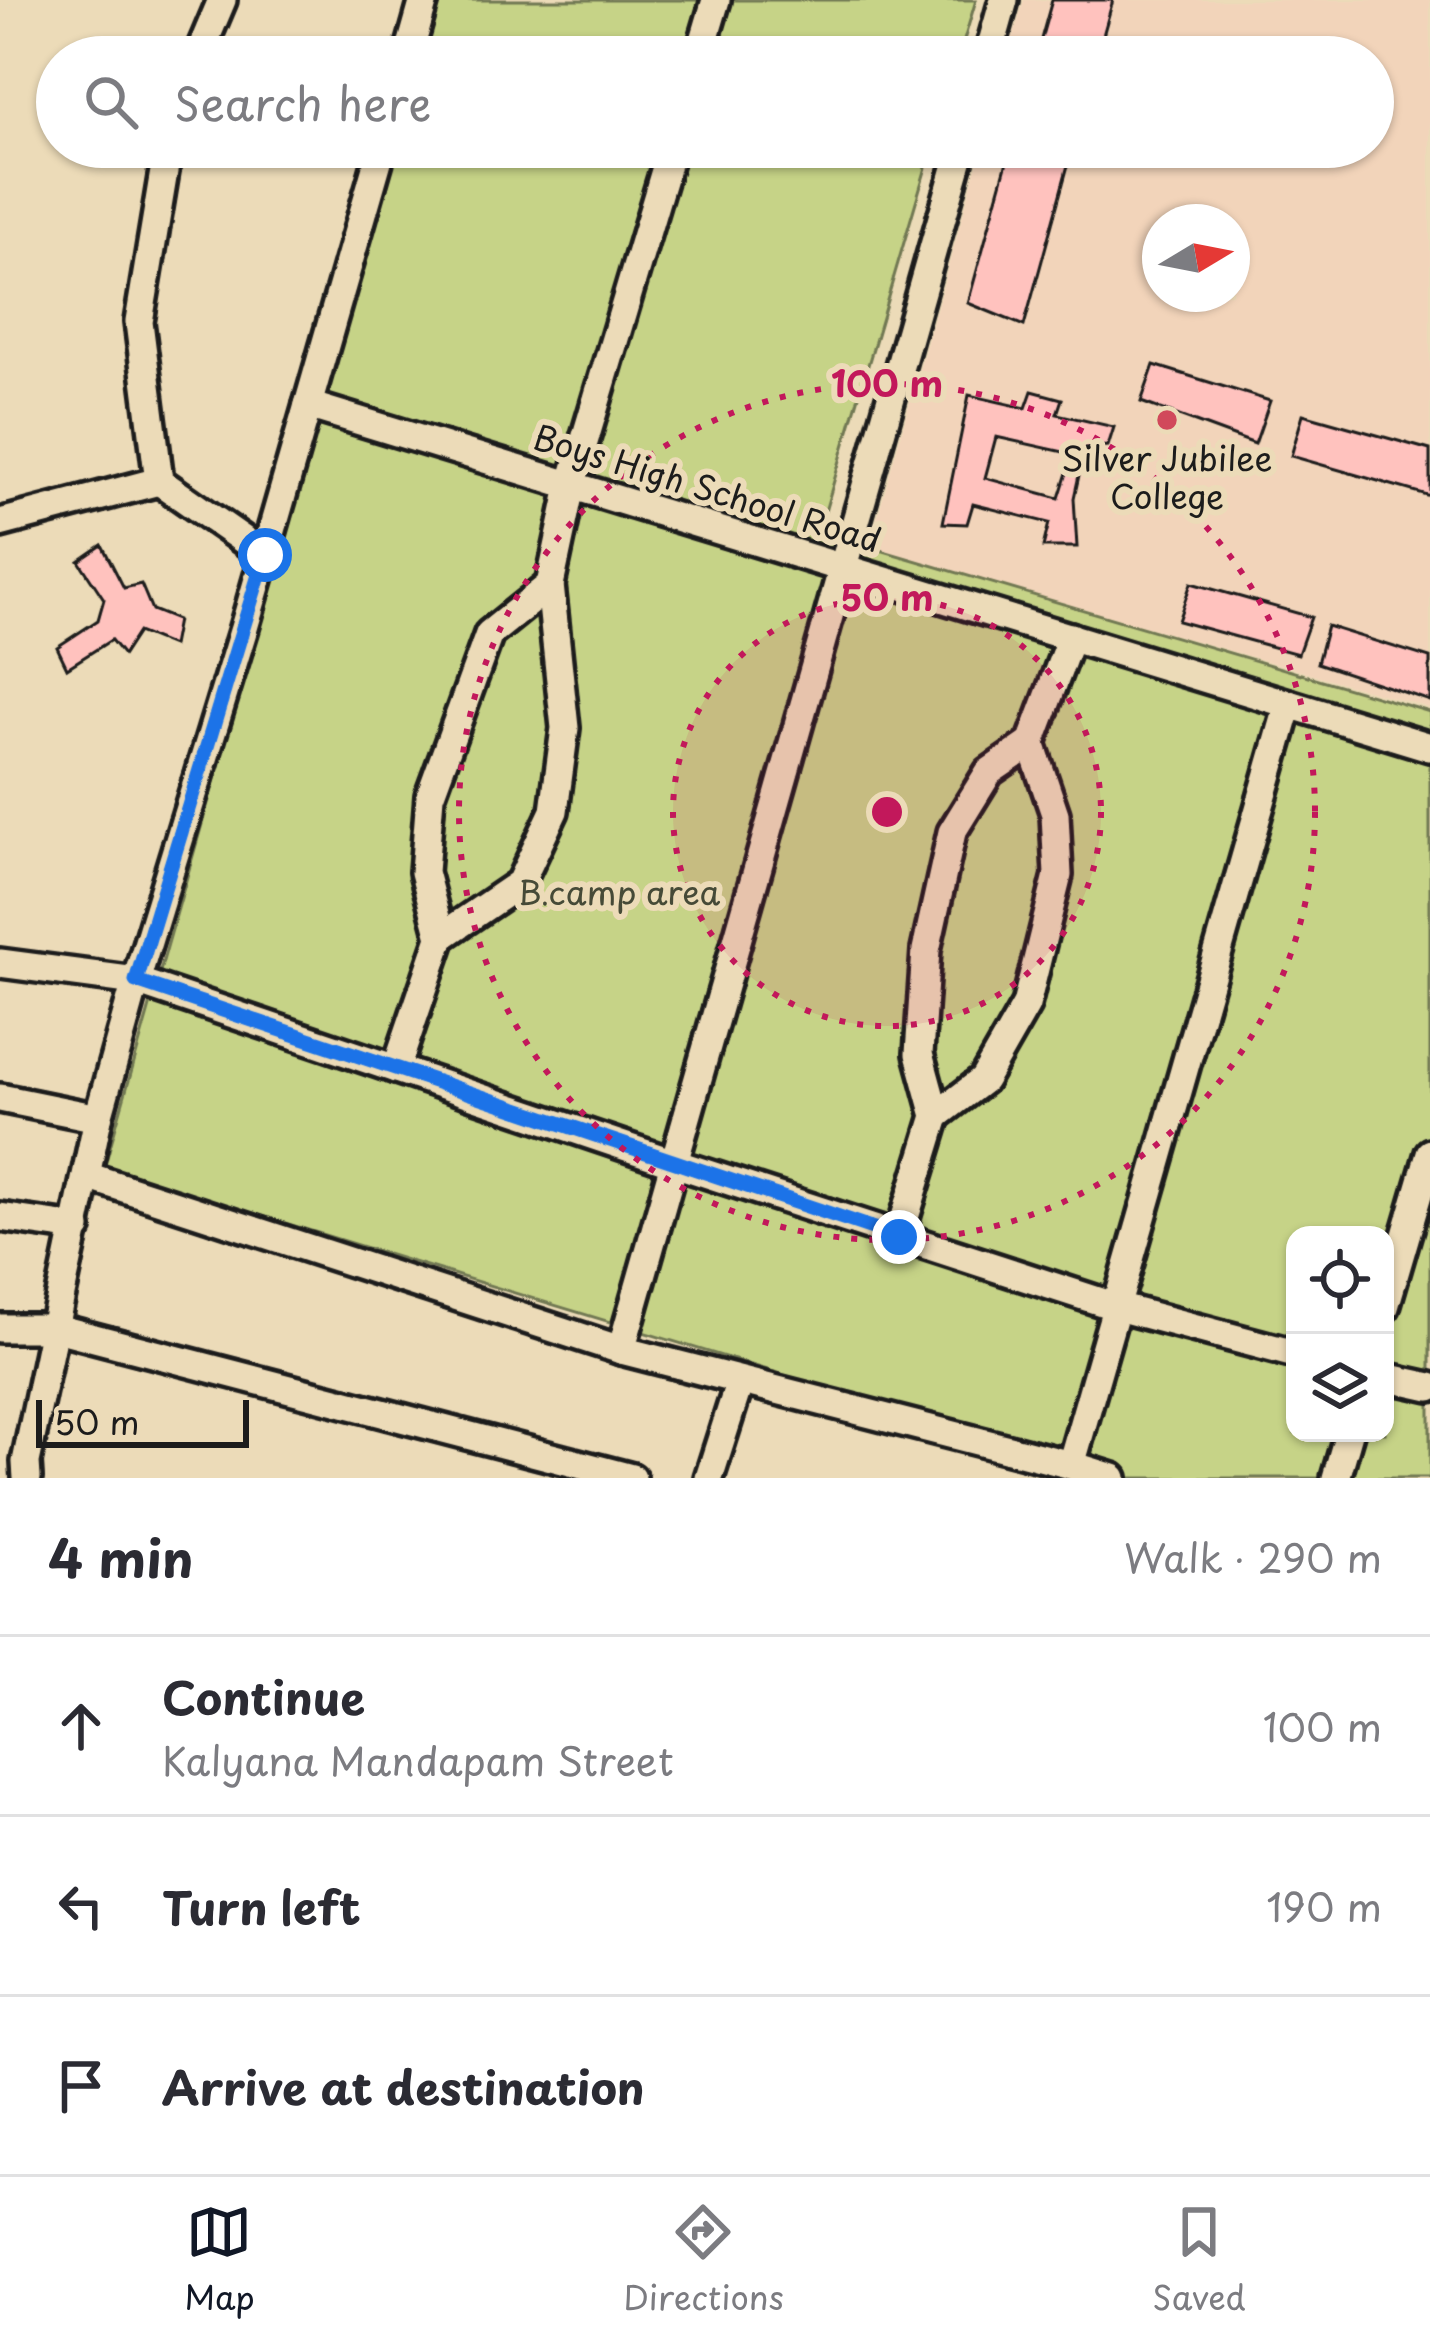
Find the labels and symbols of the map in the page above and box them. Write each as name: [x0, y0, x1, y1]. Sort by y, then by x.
north arrow: [1142, 204, 1250, 312]
text: 100 m: [831, 355, 943, 409]
marker: Silver Jubilee College: [1154, 407, 1180, 433]
street label: Boys High School Road: [528, 410, 887, 564]
place label: Silver Jubilee College: [1062, 432, 1272, 520]
route start: [238, 528, 292, 582]
text: 50 m: [840, 569, 934, 623]
centre of rings: [866, 791, 908, 833]
park label: B.camp area: [518, 866, 721, 916]
route end: [872, 1210, 926, 1264]
scale bar: [36, 1394, 249, 1447]

